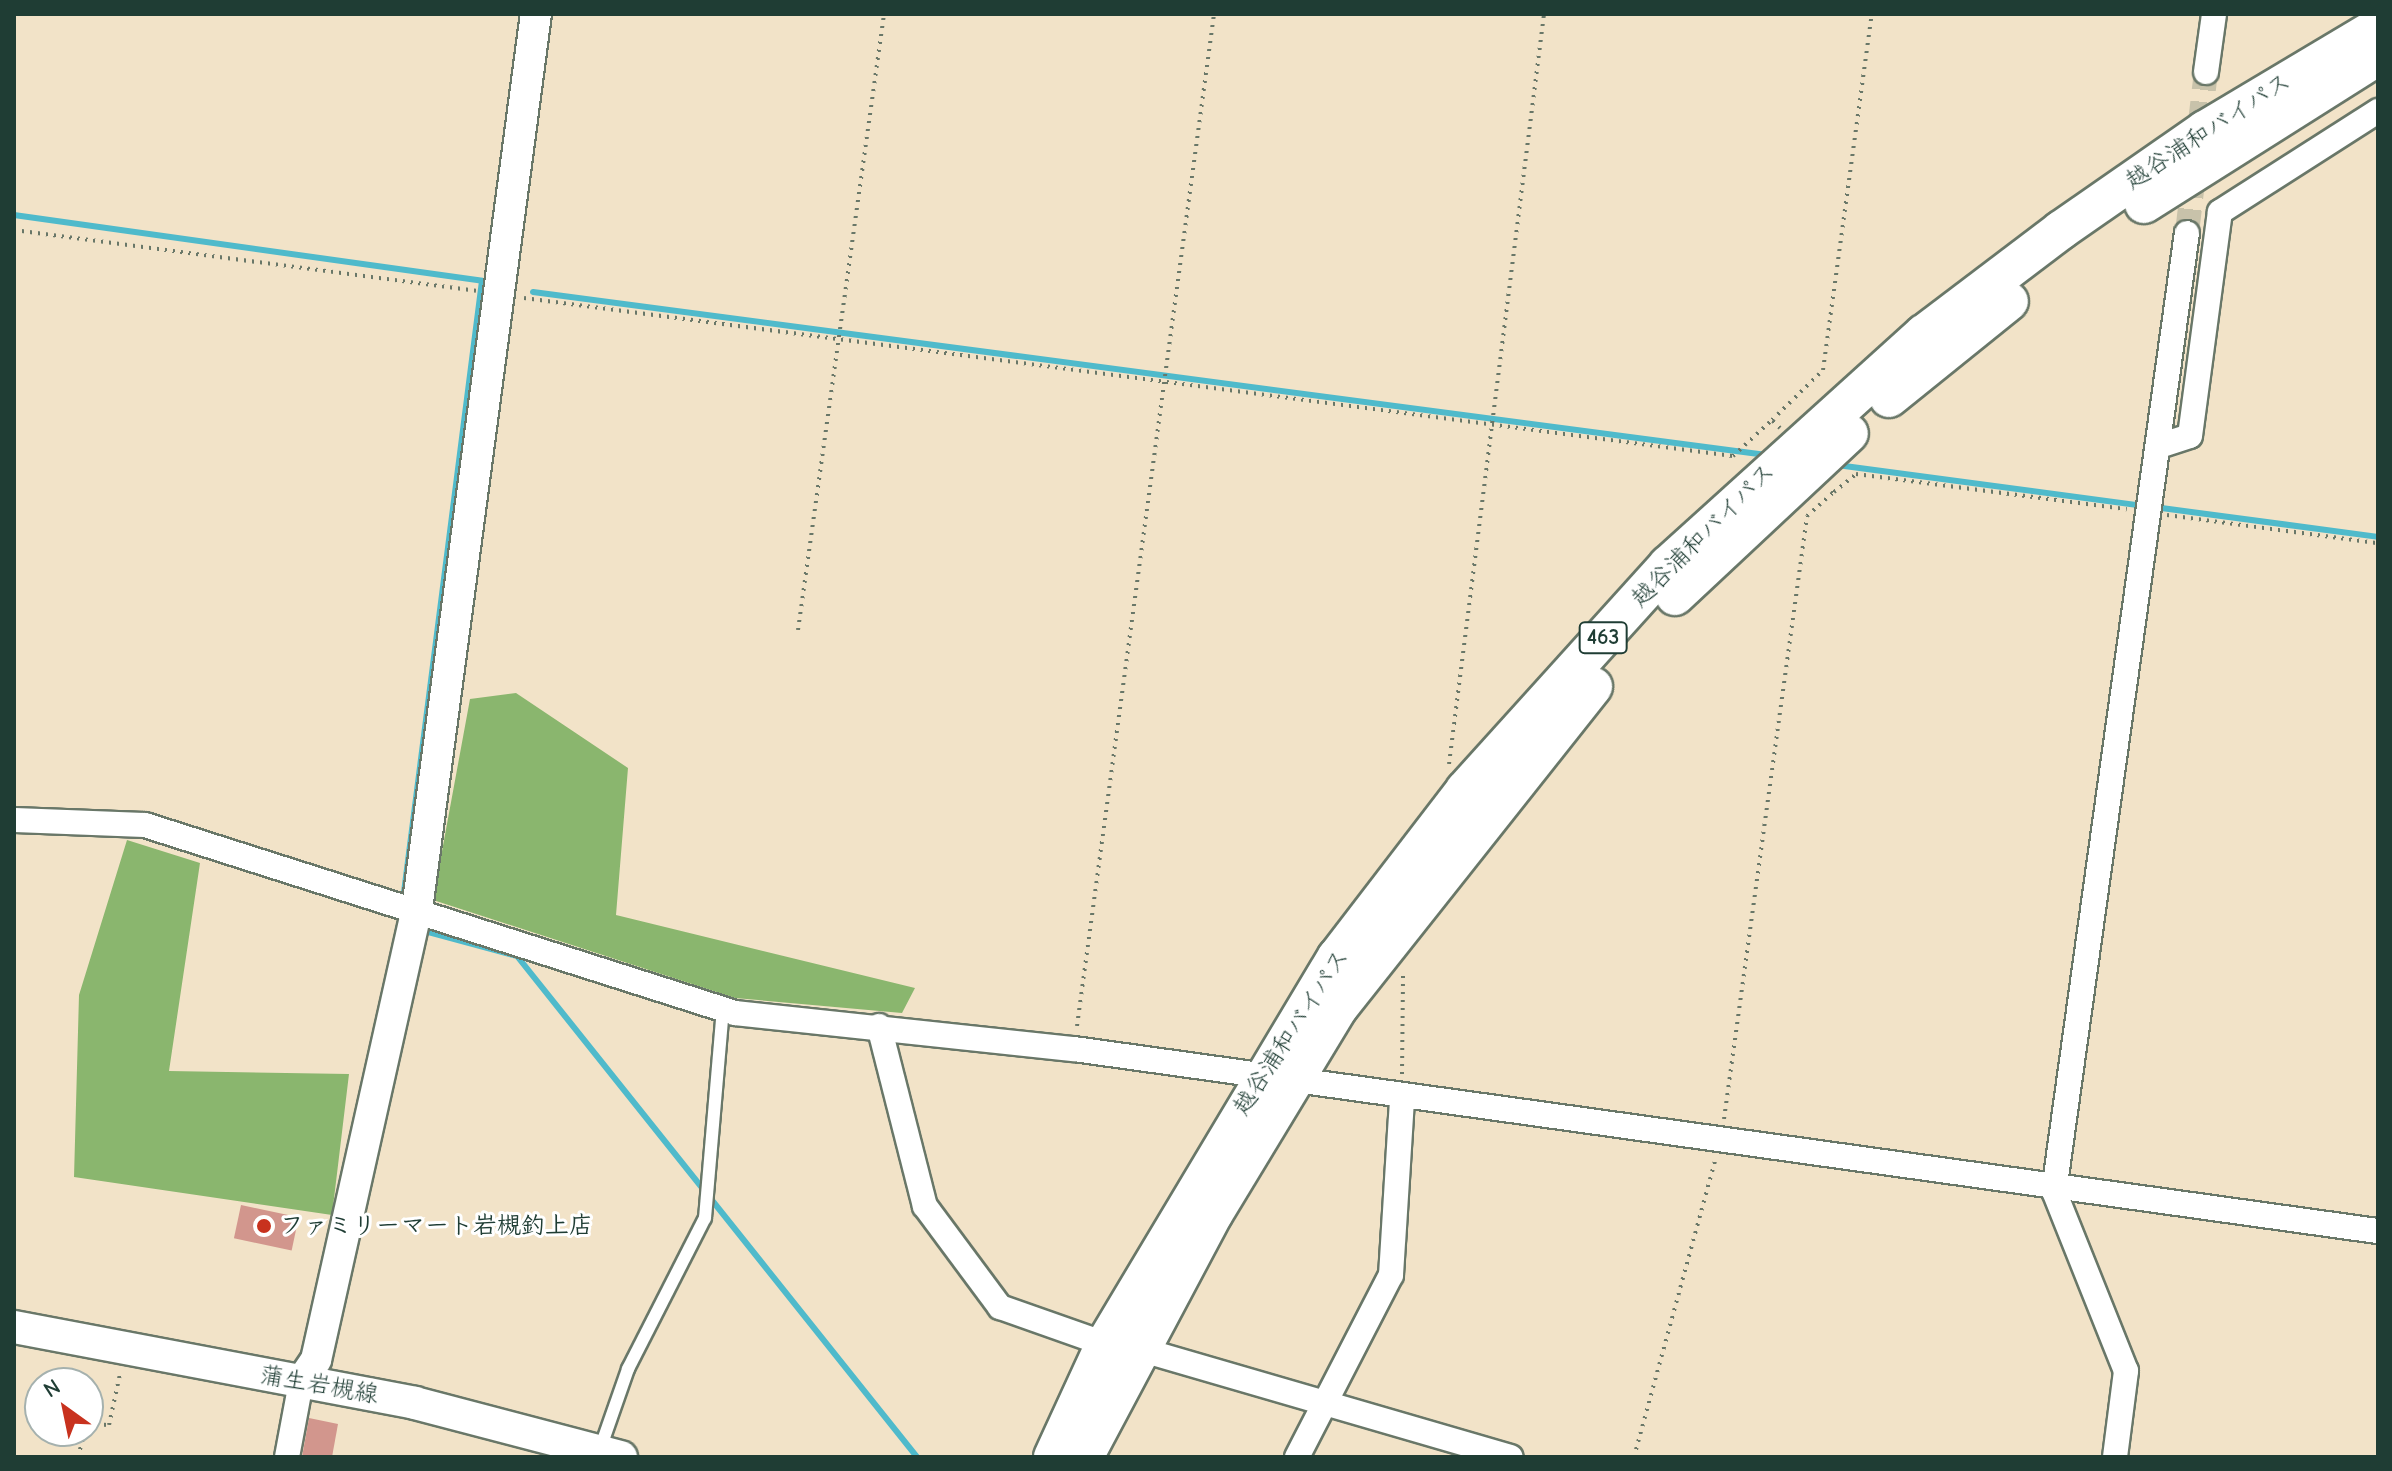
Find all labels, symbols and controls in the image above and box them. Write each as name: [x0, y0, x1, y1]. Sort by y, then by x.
street label: 越谷浦和バイパス: [2120, 67, 2296, 195]
street label: 越谷浦和バイパス: [1625, 457, 1781, 613]
road number: 463: [1577, 620, 1629, 656]
street label: 越谷浦和バイパス: [1227, 944, 1355, 1120]
place label: ファミリーマート岩槻釣上店: [280, 1212, 592, 1240]
marker: ファミリーマート岩槻釣上店: [255, 1217, 273, 1235]
street label: 蒲生岩槻線: [257, 1360, 381, 1410]
north arrow: [24, 1367, 104, 1447]
text: N: [39, 1374, 65, 1403]

